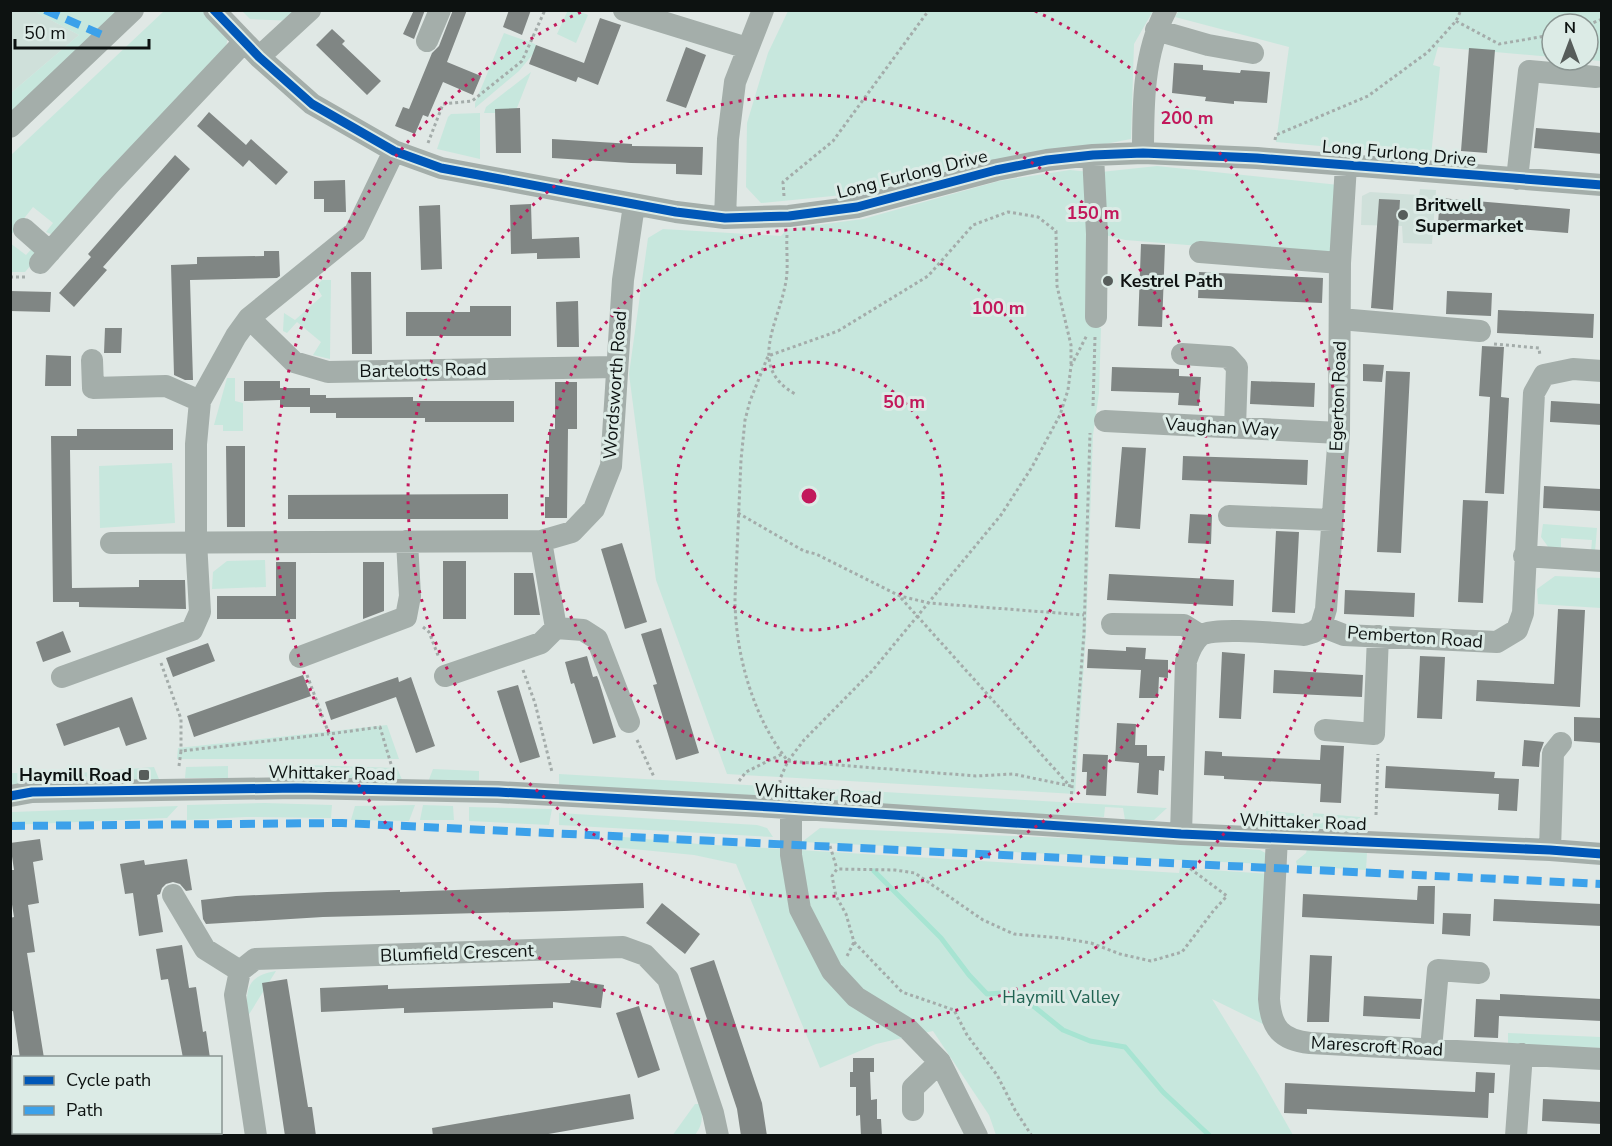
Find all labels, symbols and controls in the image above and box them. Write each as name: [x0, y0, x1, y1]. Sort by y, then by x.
scale bar: [15, 12, 148, 50]
north arrow: [1540, 12, 1600, 72]
text: N: [1564, 17, 1576, 39]
text: 50 m: [24, 21, 66, 45]
text: 200 m: [1160, 106, 1214, 130]
street label: Long Furlong Drive: [1321, 134, 1477, 172]
street label: Long Furlong Drive: [834, 144, 990, 204]
place label: Britwell Supermarket: [1415, 193, 1523, 238]
text: 150 m: [1066, 201, 1120, 225]
marker: Britwell Supermarket: [1396, 208, 1410, 222]
place label: Kestrel Path: [1120, 269, 1223, 293]
marker: Kestrel Path: [1101, 274, 1115, 288]
text: 100 m: [971, 296, 1025, 320]
street label: Wordsworth Road: [598, 310, 632, 460]
street label: Egerton Road: [1324, 340, 1352, 452]
street label: Bartelotts Road: [359, 357, 487, 383]
text: 50 m: [883, 390, 925, 414]
street label: Vaughan Way: [1164, 412, 1280, 442]
centre of rings: [799, 486, 819, 506]
street label: Pemberton Road: [1346, 620, 1484, 654]
street label: Whittaker Road: [268, 760, 396, 786]
place label: Haymill Road: [19, 763, 132, 787]
marker: Haymill Road: [137, 768, 151, 782]
street label: Whittaker Road: [754, 778, 882, 810]
street label: Whittaker Road: [1239, 808, 1367, 836]
street label: Blumfield Crescent: [380, 938, 535, 968]
park label: Haymill Valley: [1002, 985, 1120, 1009]
street label: Marescroft Road: [1310, 1031, 1444, 1061]
legend: [12, 1056, 222, 1134]
text: Cycle path: [66, 1068, 151, 1092]
text: Path: [66, 1098, 103, 1122]

